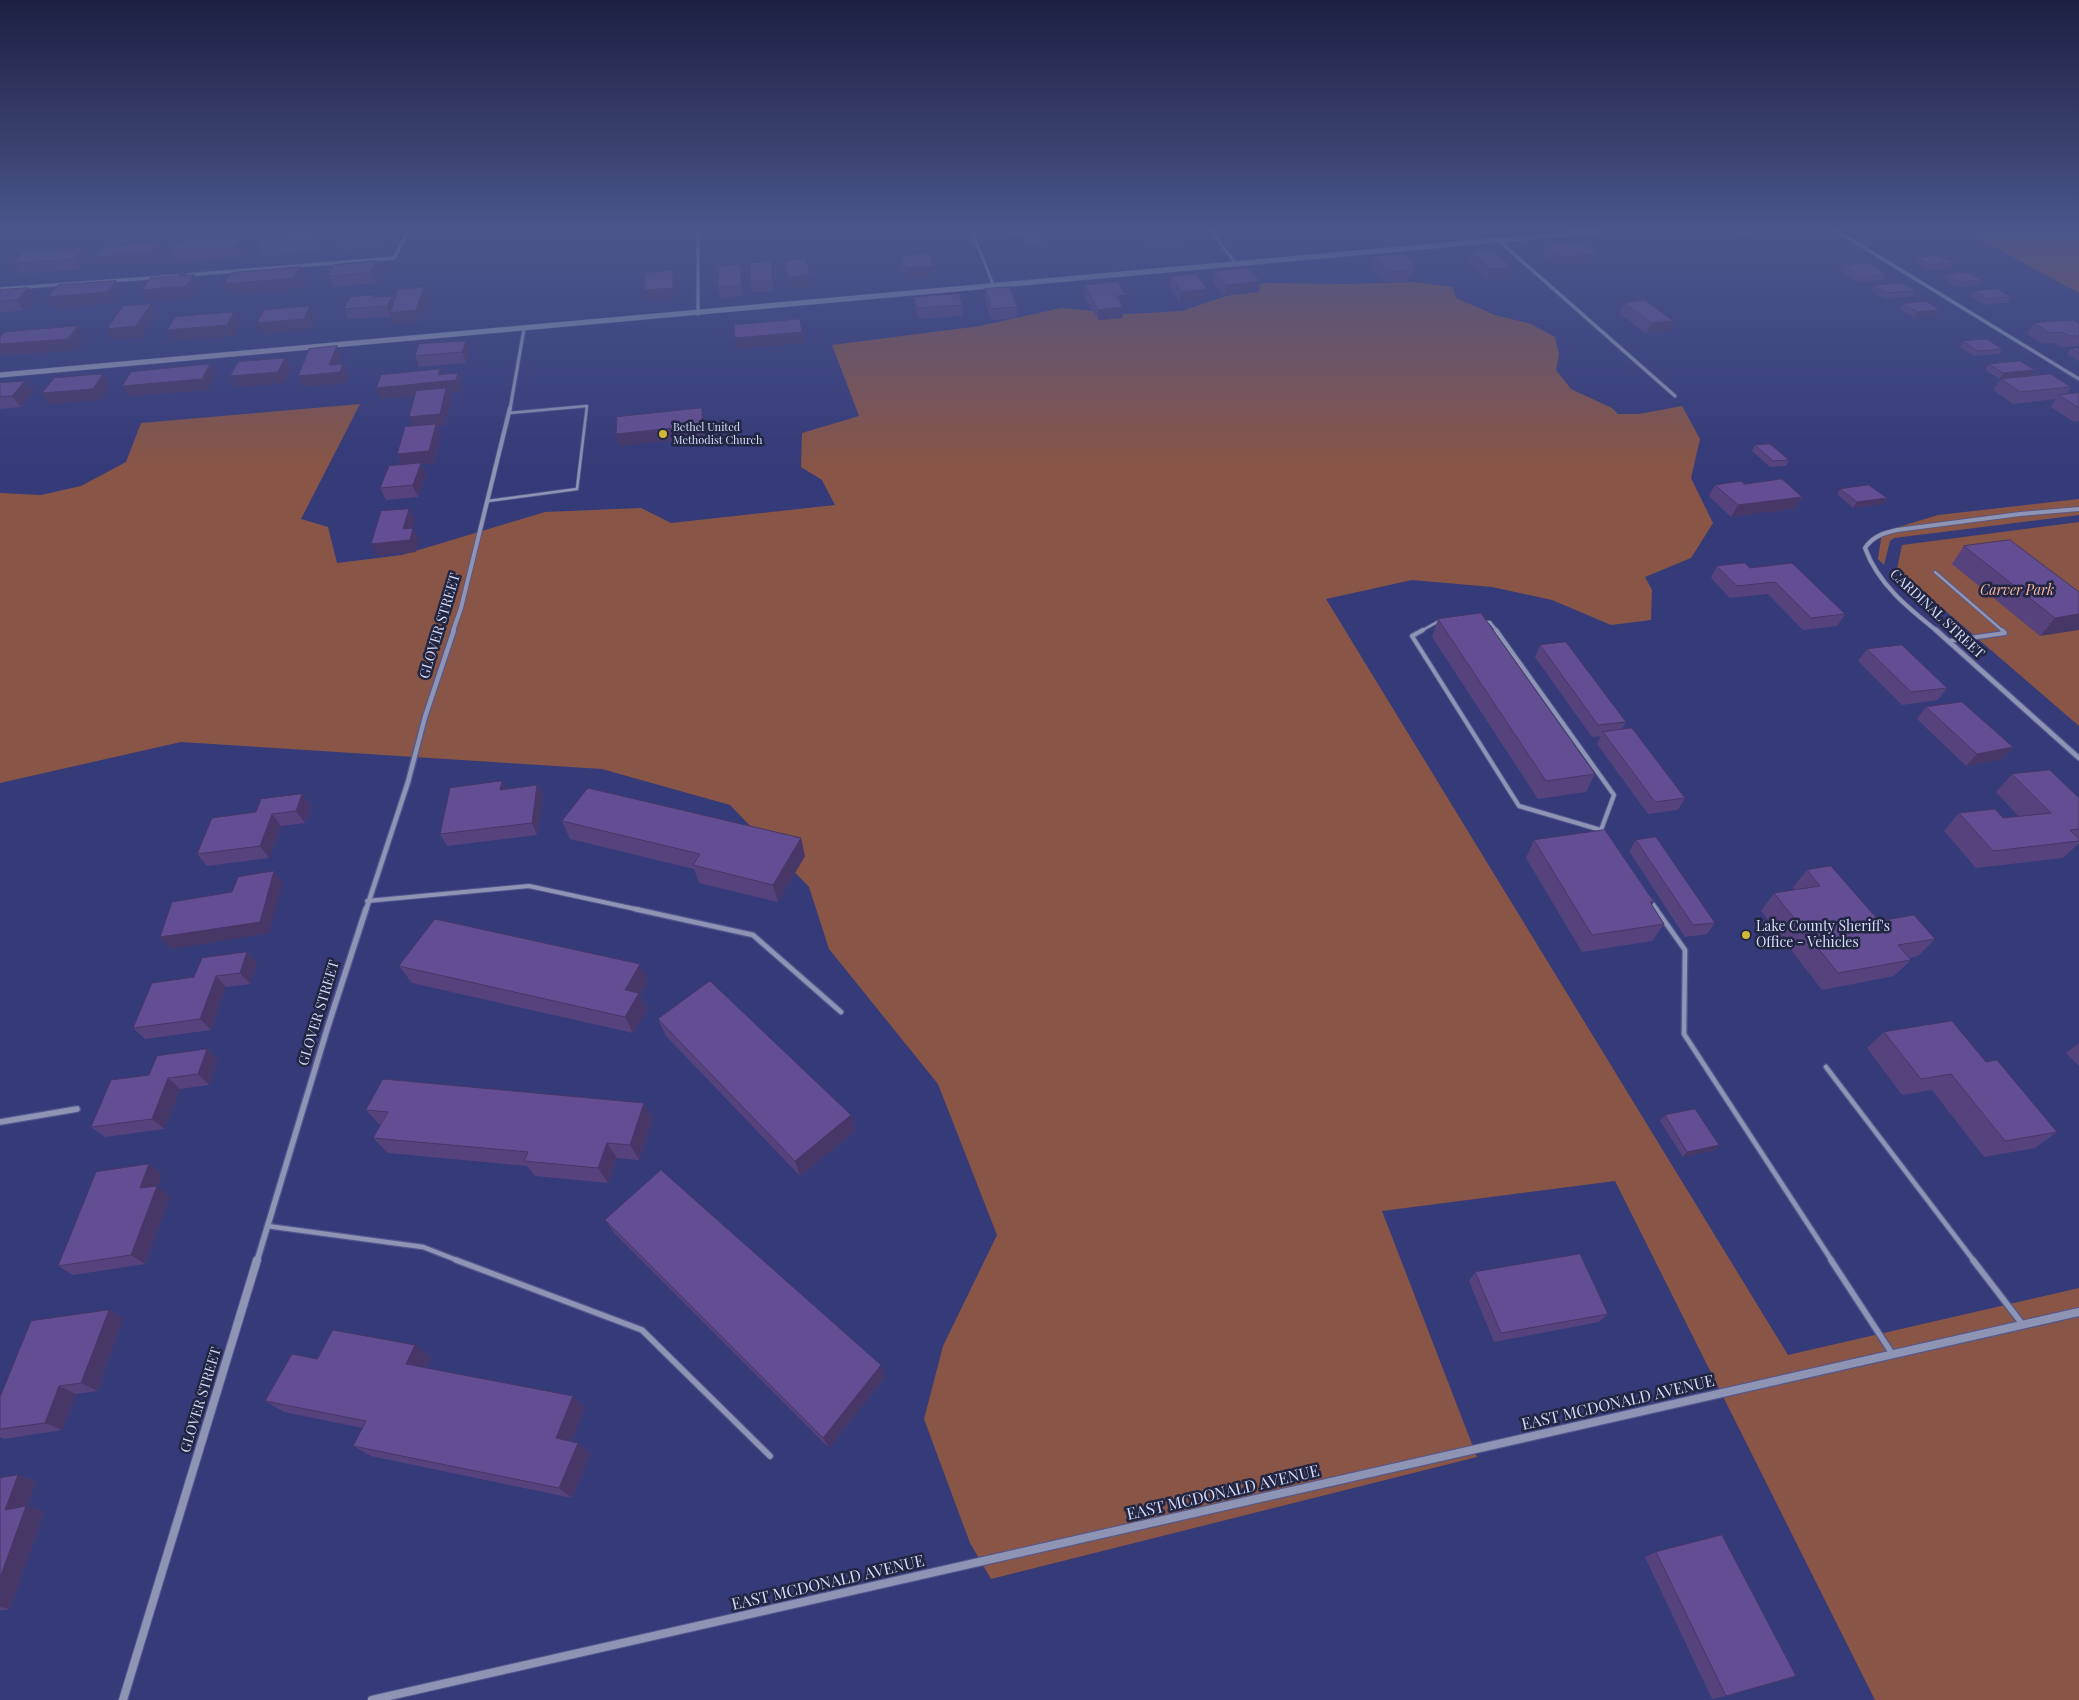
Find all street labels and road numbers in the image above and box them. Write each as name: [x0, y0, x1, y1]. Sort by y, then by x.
street label: CARDINAL STREET: [1886, 566, 1988, 662]
street label: GLOVER STREET: [416, 571, 464, 681]
street label: GLOVER STREET: [295, 958, 343, 1068]
street label: GLOVER STREET: [177, 1345, 225, 1455]
street label: EAST MCDONALD AVENUE: [1520, 1371, 1716, 1435]
street label: EAST MCDONALD AVENUE: [1125, 1461, 1321, 1525]
street label: EAST MCDONALD AVENUE: [730, 1551, 926, 1615]

